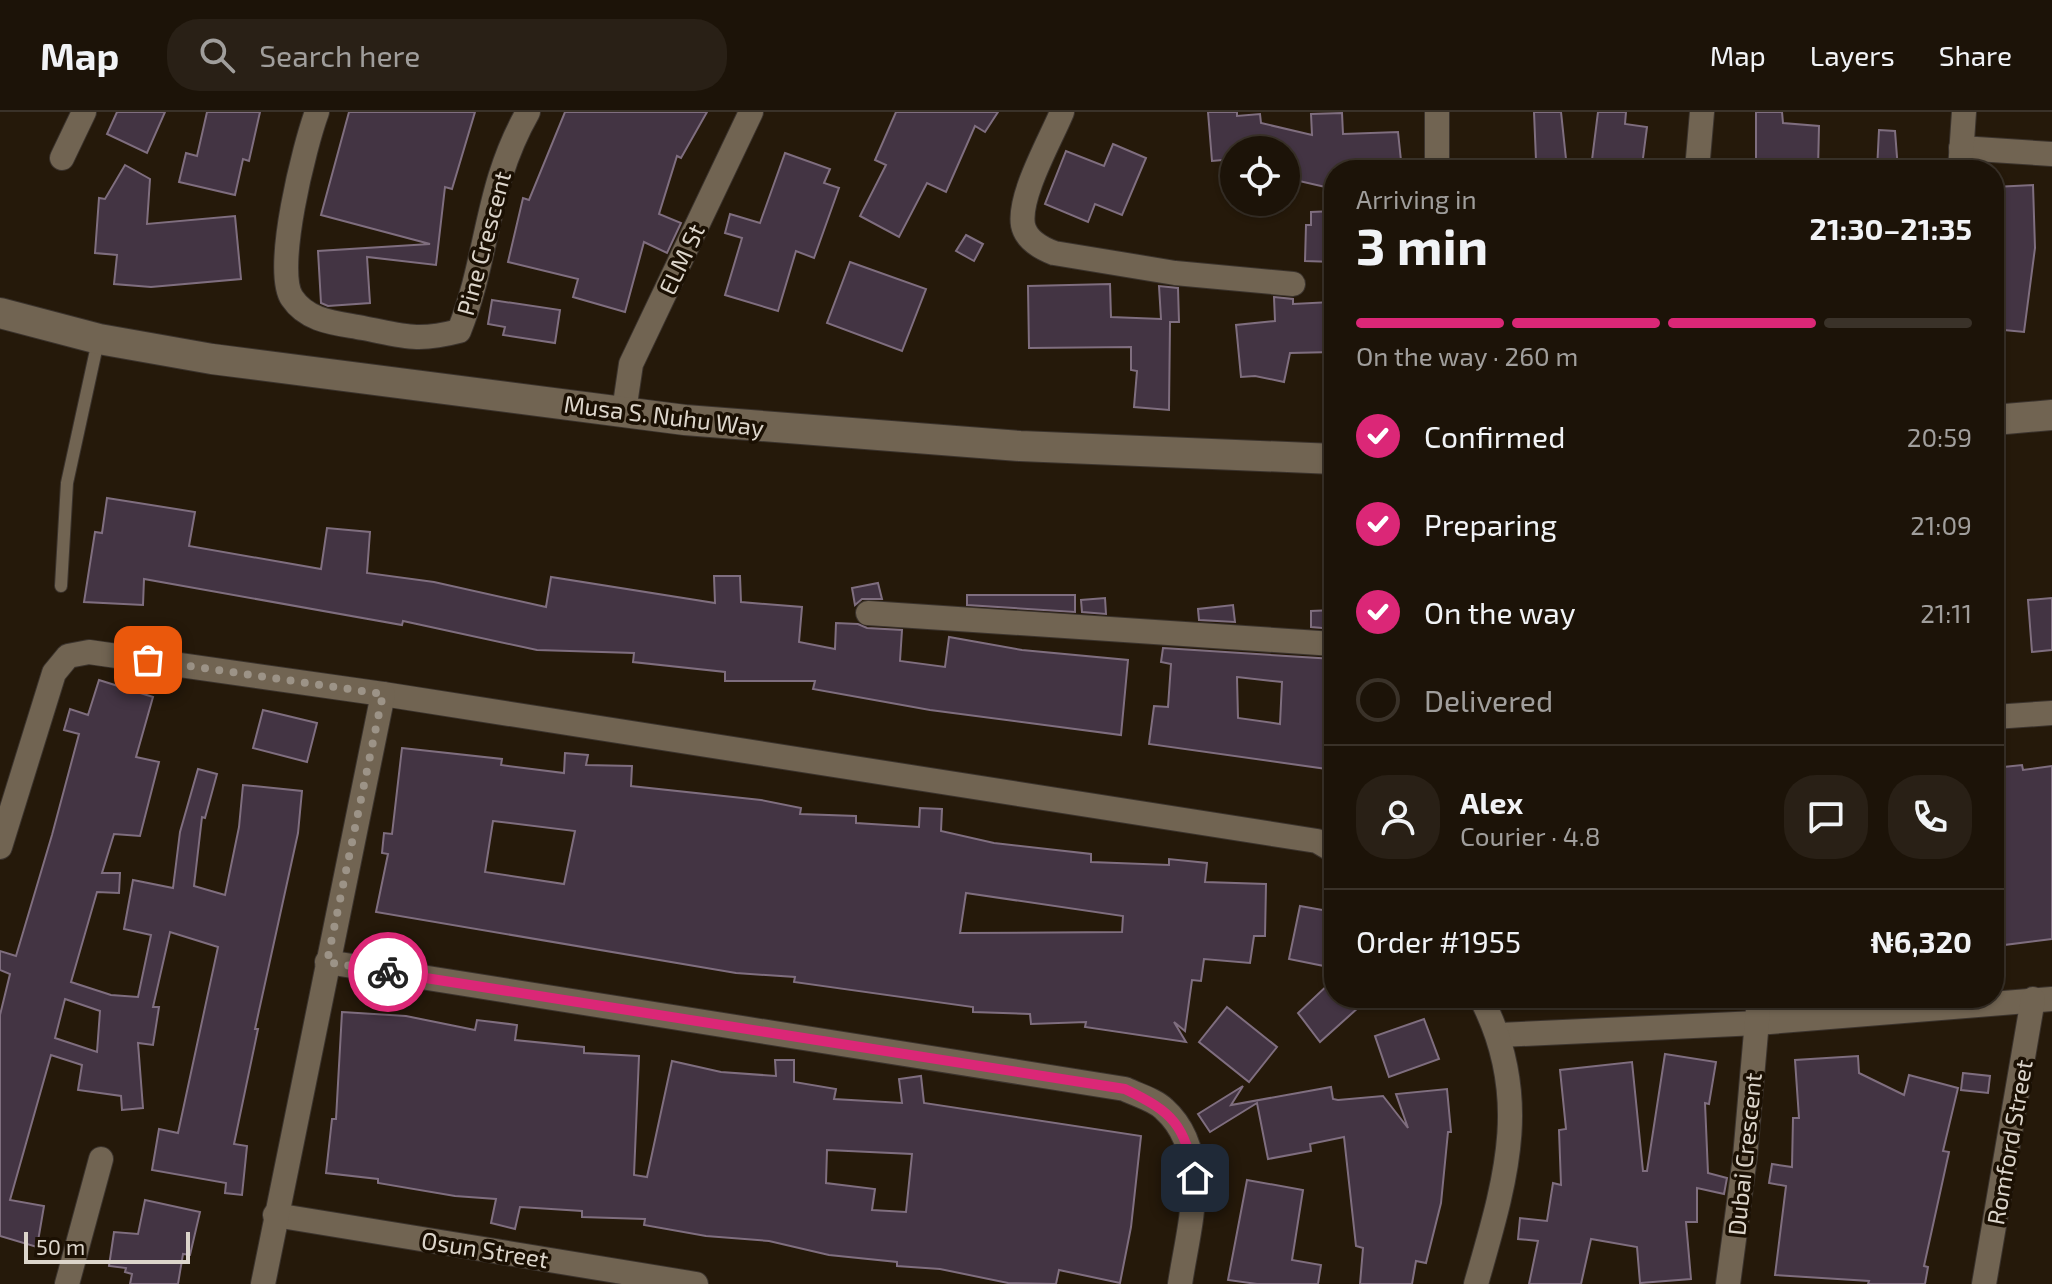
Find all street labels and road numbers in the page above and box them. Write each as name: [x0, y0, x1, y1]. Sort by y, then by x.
street label: Pine Crescent: [450, 168, 516, 318]
street label: ELM St: [652, 219, 710, 299]
street label: Musa S. Nuhu Way: [562, 388, 766, 442]
street label: Romford Street: [1980, 1057, 2038, 1227]
street label: Dubai Crescent: [1721, 1071, 1767, 1237]
street label: Osun Street: [420, 1225, 550, 1273]

